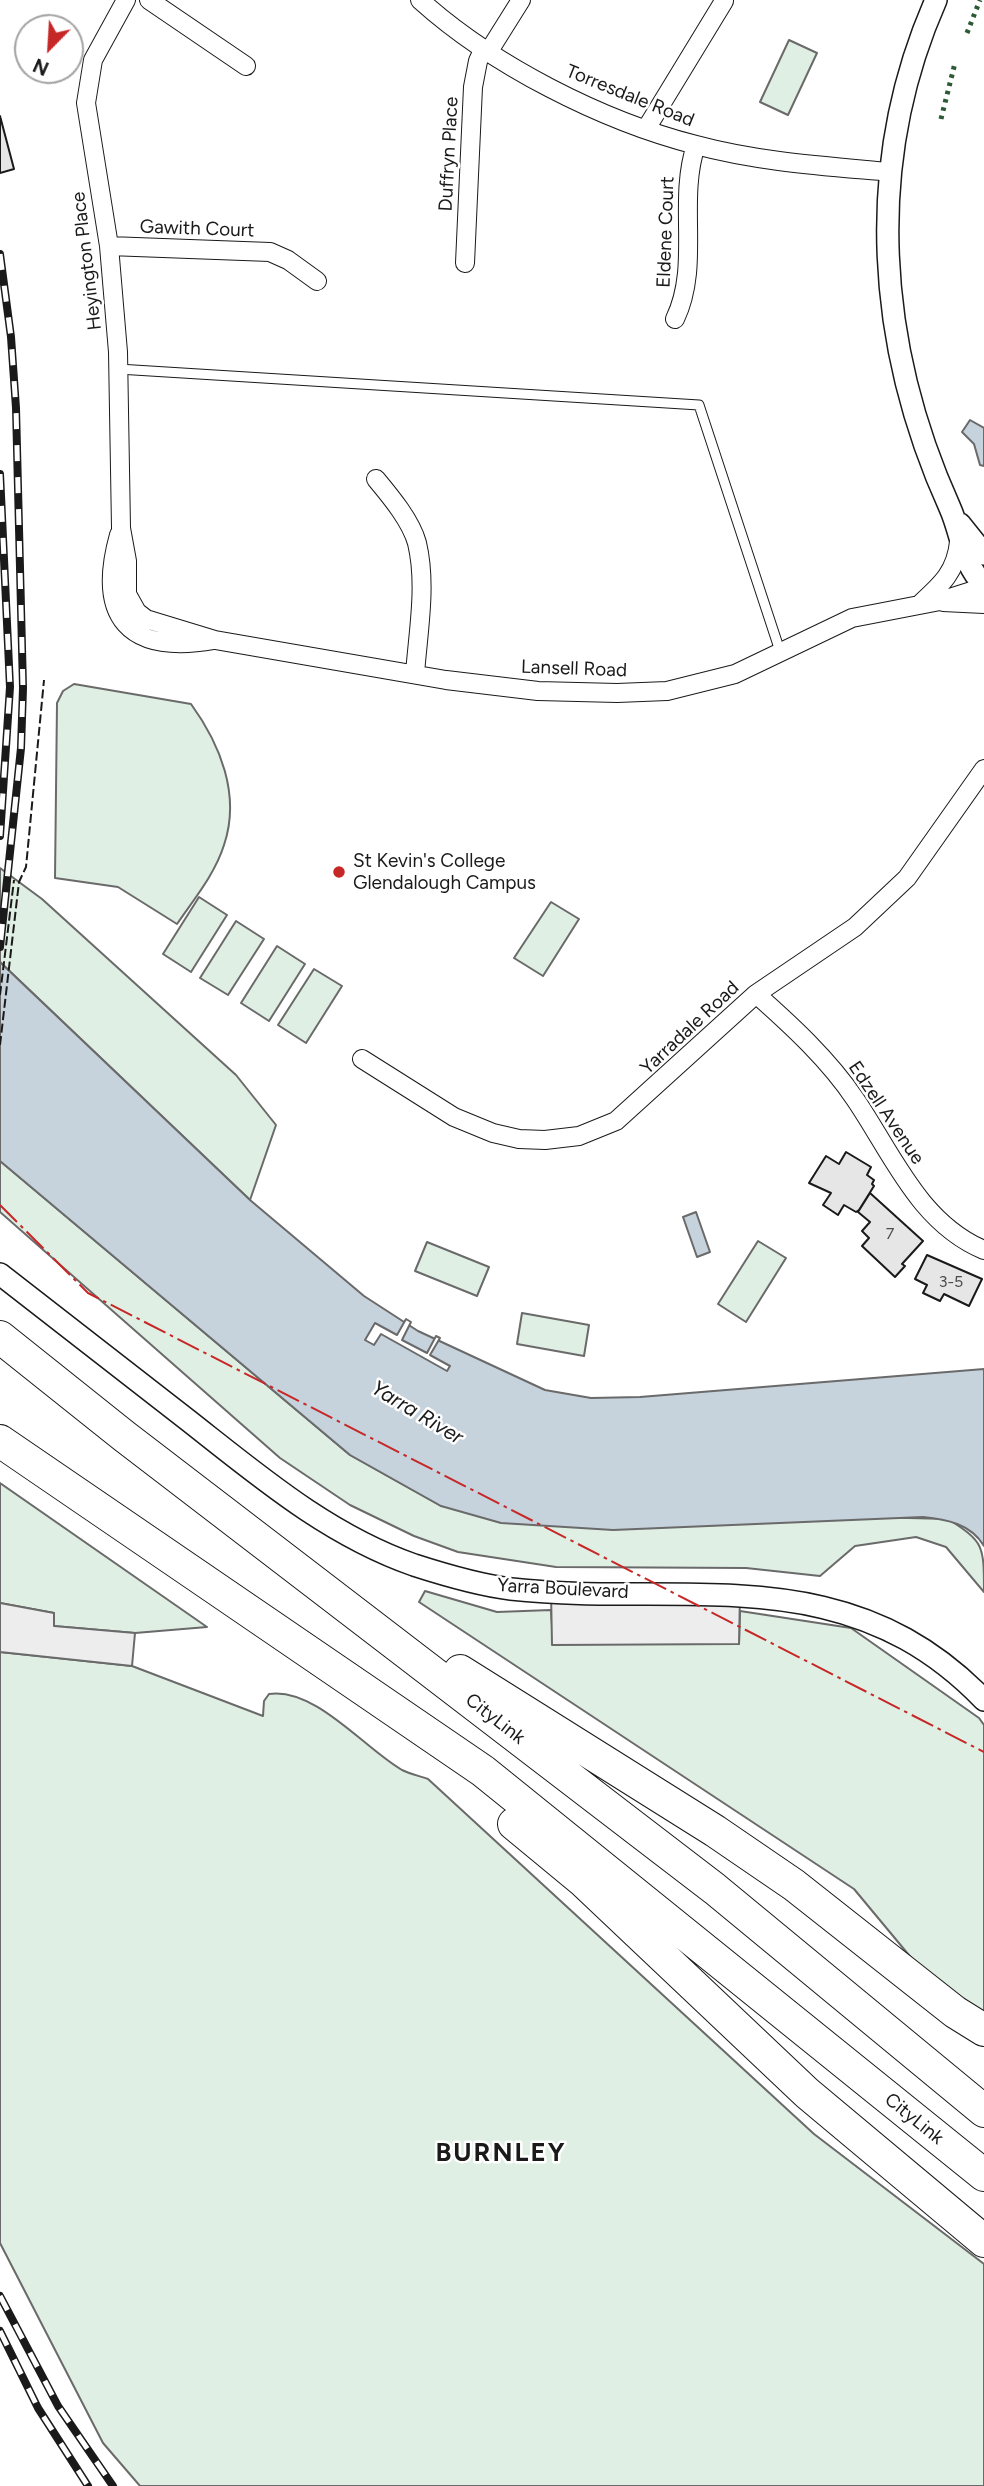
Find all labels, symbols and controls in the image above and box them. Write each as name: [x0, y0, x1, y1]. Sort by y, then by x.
north arrow: [14, 14, 84, 84]
text: N: [30, 53, 52, 80]
street label: Torresdale Road: [563, 60, 697, 132]
street label: Duffryn Place: [435, 96, 463, 212]
street label: Eldene Court: [653, 176, 679, 288]
street label: Heyington Place: [67, 190, 107, 332]
street label: Gawith Court: [139, 216, 255, 242]
street label: Lansell Road: [521, 656, 627, 682]
place label: St Kevin's College Glendalough Campus: [353, 850, 536, 894]
marker: St Kevin's College Glendalough Campus: [331, 864, 347, 880]
street label: Yarradale Road: [636, 977, 744, 1079]
street label: Edzell Avenue: [843, 1057, 929, 1169]
house number: 7: [886, 1224, 894, 1244]
house number: 3-5: [939, 1272, 963, 1292]
water label: Yarra River: [366, 1376, 468, 1450]
street label: Yarra Boulevard: [497, 1574, 629, 1604]
street label: CityLink: [461, 1689, 529, 1749]
street label: CityLink: [880, 2088, 948, 2150]
district label: BURNLEY: [436, 2137, 566, 2169]

